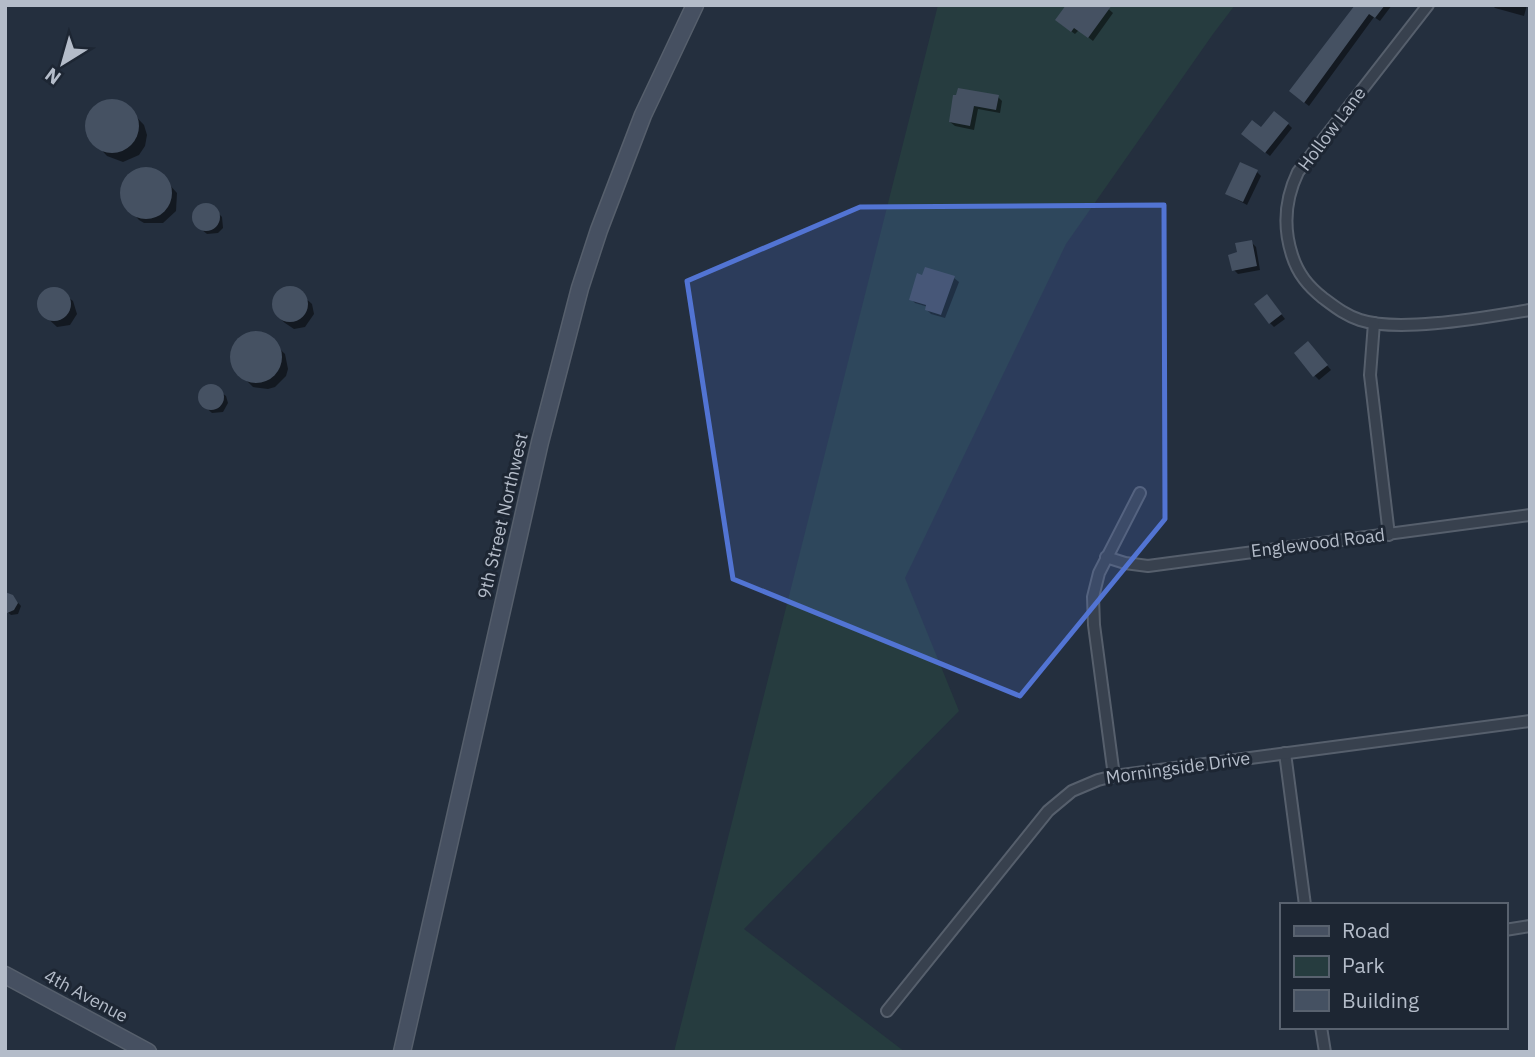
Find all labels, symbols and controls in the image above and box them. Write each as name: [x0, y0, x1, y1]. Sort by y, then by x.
north arrow: [28, 28, 98, 98]
text: N: [40, 63, 65, 90]
street label: Hollow Lane: [1293, 82, 1371, 175]
street label: 9th Street Northwest: [472, 431, 533, 601]
street label: Englewood Road: [1250, 523, 1386, 562]
street label: Morningside Drive: [1104, 746, 1252, 789]
legend: [1280, 903, 1507, 1029]
text: Road: [1342, 916, 1390, 944]
text: Park: [1342, 951, 1385, 979]
street label: 4th Avenue: [40, 964, 132, 1027]
text: Building: [1342, 986, 1419, 1014]

